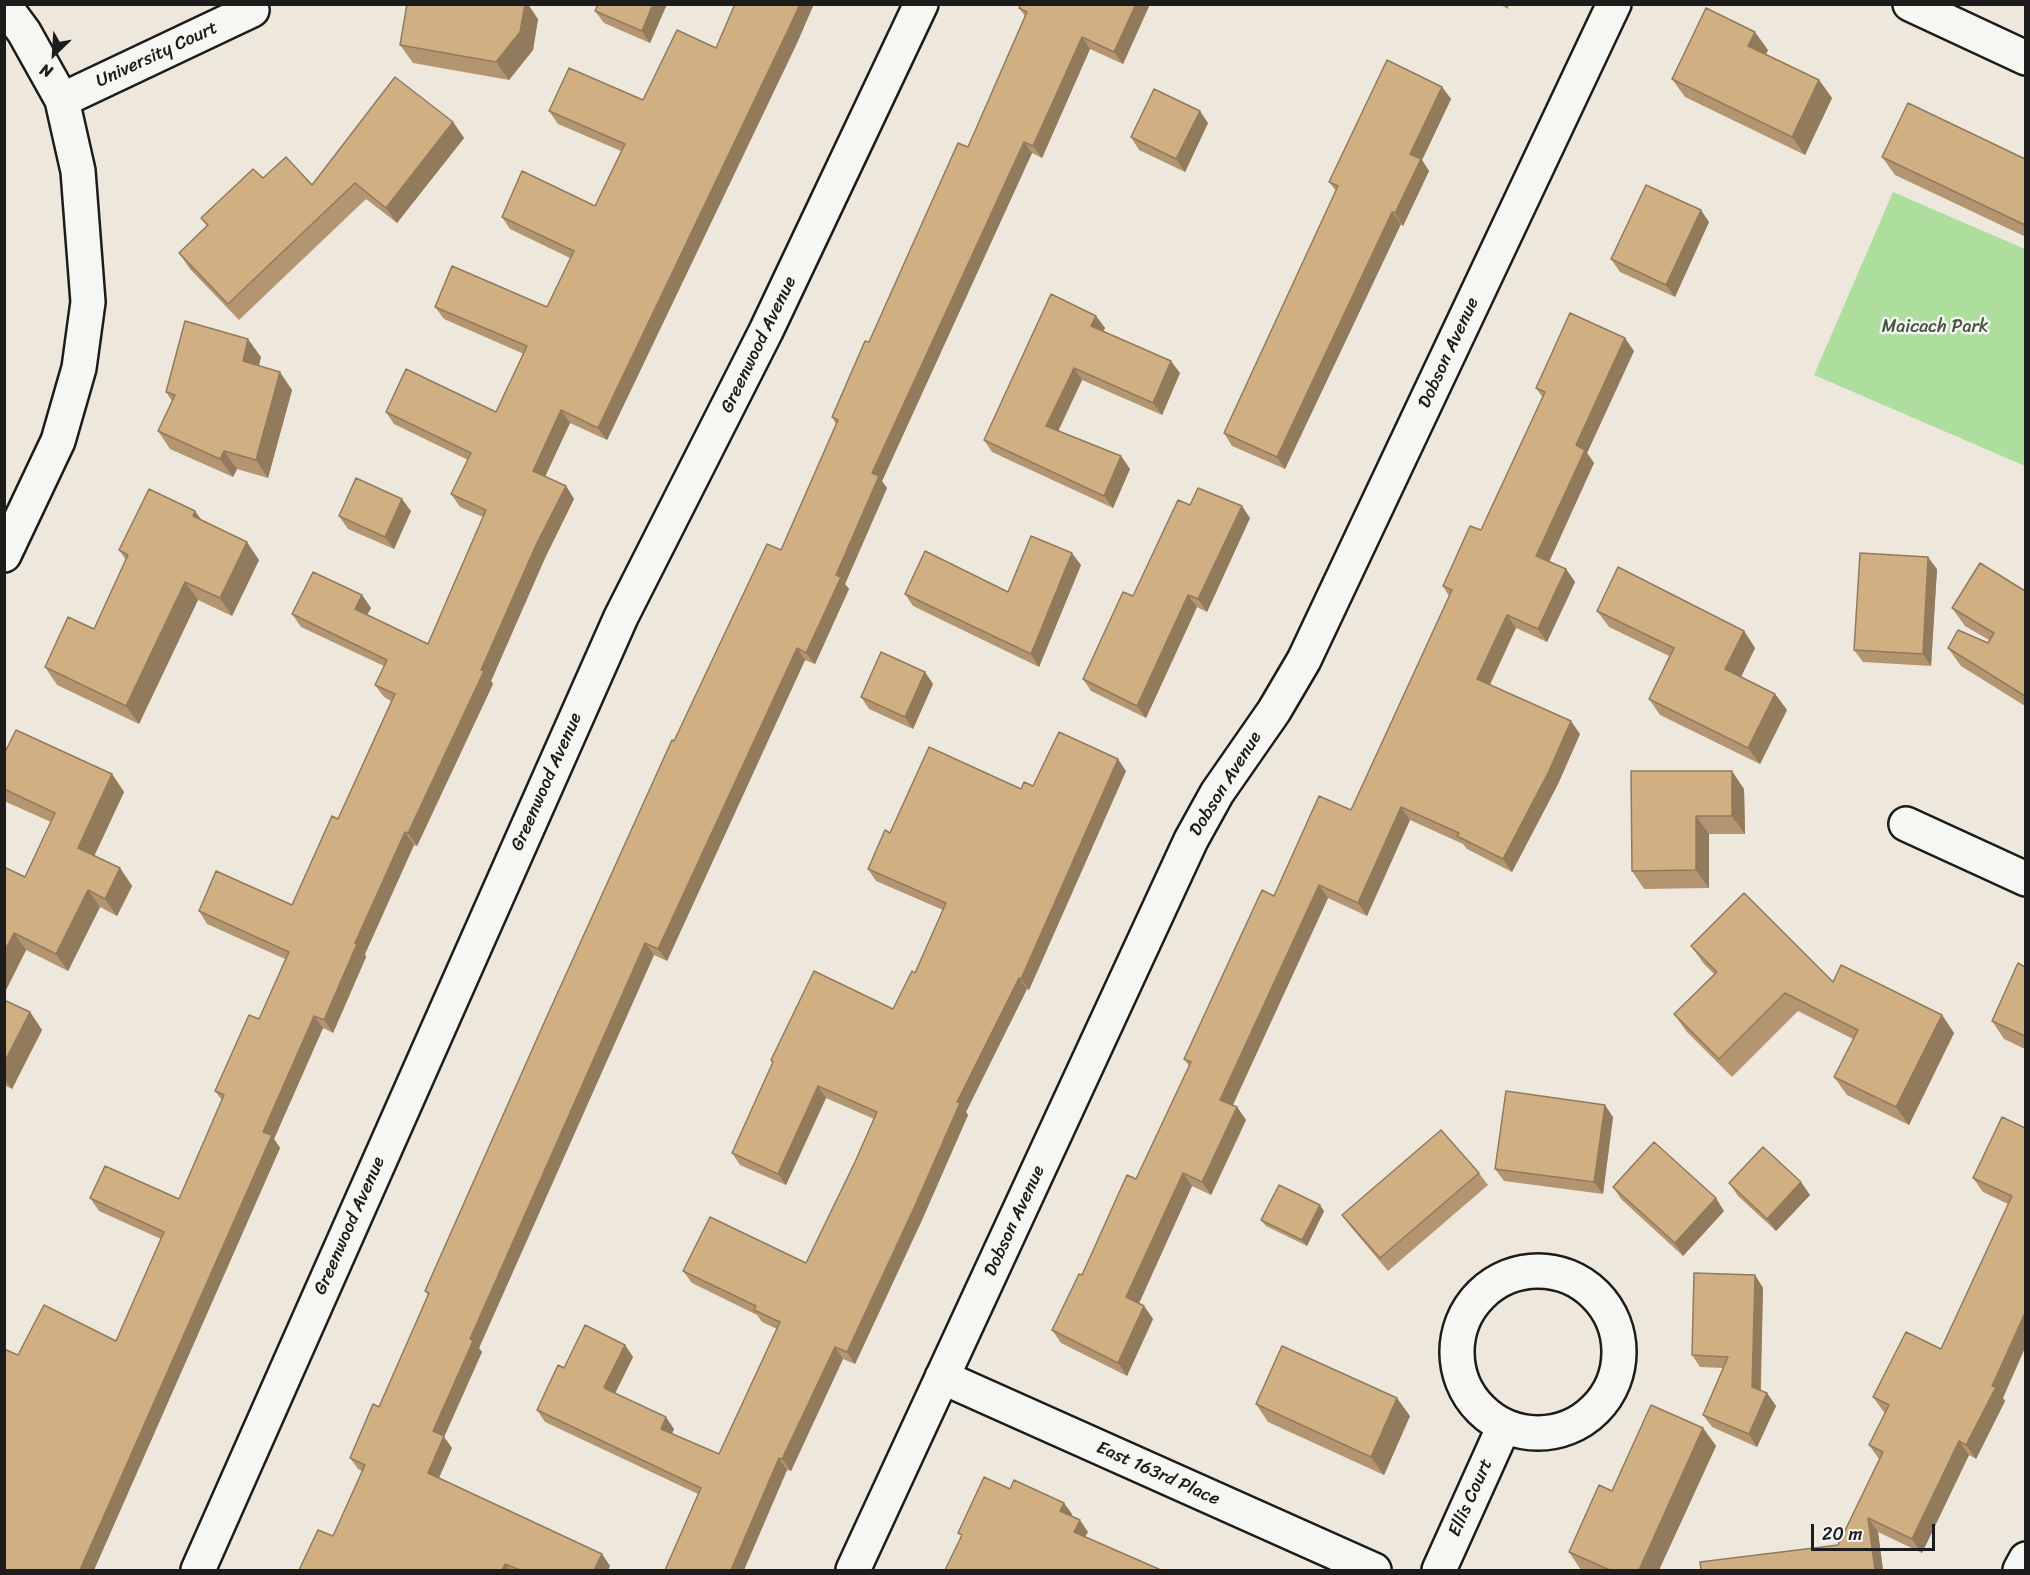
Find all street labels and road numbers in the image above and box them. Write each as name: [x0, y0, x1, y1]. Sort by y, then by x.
street label: University Court: [93, 17, 221, 93]
street label: Greenwood Avenue: [717, 273, 801, 417]
street label: Dobson Avenue: [1414, 294, 1484, 412]
street label: Greenwood Avenue: [507, 710, 587, 854]
street label: Dobson Avenue: [1185, 728, 1267, 840]
street label: Greenwood Avenue: [310, 1154, 390, 1298]
street label: Dobson Avenue: [980, 1162, 1050, 1280]
street label: East 163rd Place: [1093, 1437, 1223, 1511]
street label: Ellis Court: [1444, 1456, 1498, 1540]

